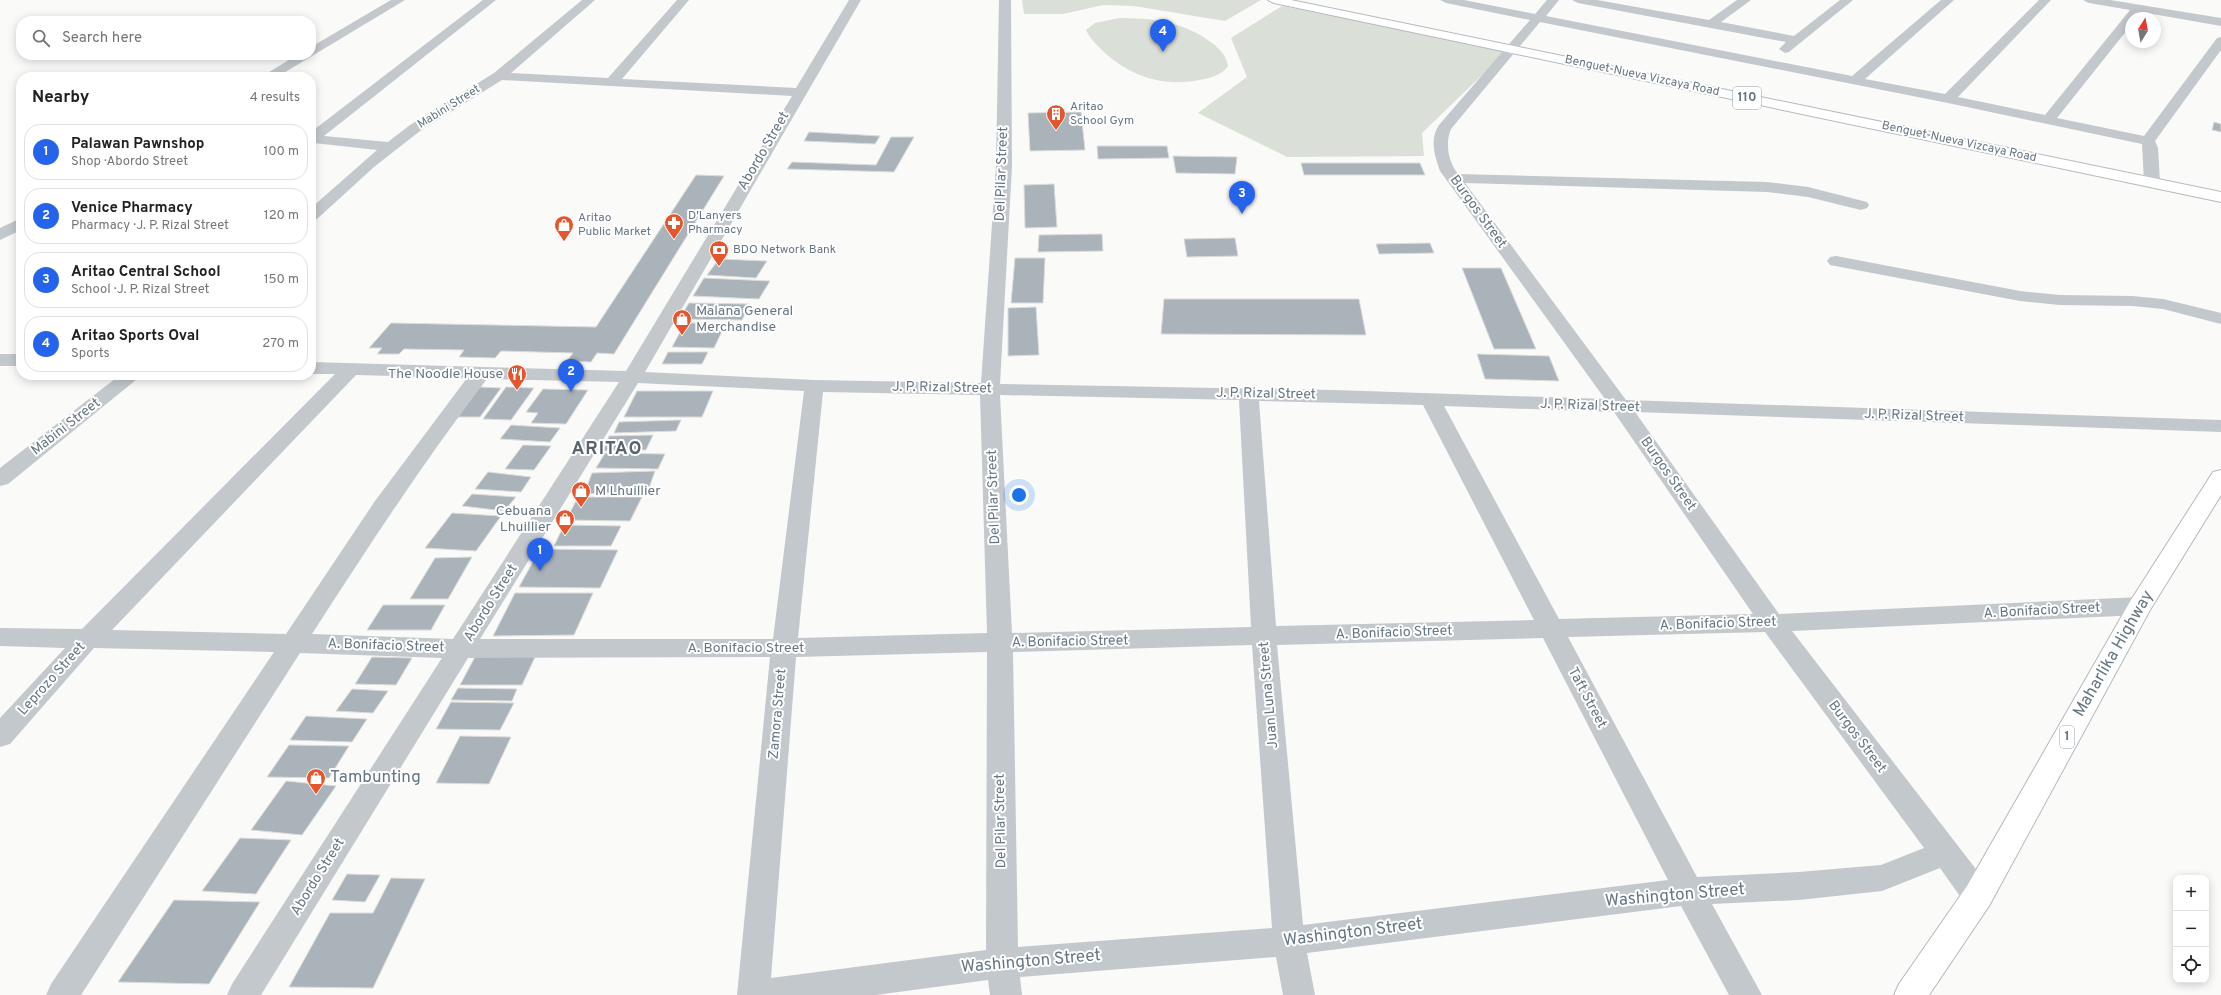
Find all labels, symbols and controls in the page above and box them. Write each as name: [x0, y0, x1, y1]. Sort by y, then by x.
north arrow: [2125, 12, 2161, 48]
search box: [16, 16, 316, 60]
pin: 4: [1150, 19, 1176, 52]
icon: search: [30, 27, 52, 49]
text: Search here: [62, 29, 142, 48]
street label: Benguet-Nueva Vizcaya Road: [1563, 52, 1721, 100]
street label: Mabini Street: [415, 81, 483, 133]
text: Nearby: [32, 87, 89, 109]
road number: 110: [1733, 87, 1761, 109]
text: 4 results: [250, 90, 300, 106]
place label: Aritao School Gym: [1070, 99, 1134, 129]
building icon: Aritao School Gym: [1045, 103, 1067, 131]
street label: Abordo Street: [735, 109, 793, 193]
street label: Benguet-Nueva Vizcaya Road: [1880, 118, 2038, 166]
street label: Del Pilar Street: [992, 126, 1012, 222]
text: Palawan Pawnshop: [71, 135, 204, 154]
text: 1: [43, 144, 49, 160]
text: 100 m: [263, 144, 299, 160]
text: Shop · Abordo Street: [71, 154, 188, 170]
street label: Burgos Street: [1446, 172, 1510, 252]
pin: 3: [1229, 181, 1255, 214]
text: Venice Pharmacy: [71, 199, 193, 218]
text: 2: [42, 208, 50, 224]
text: 120 m: [264, 208, 299, 224]
place label: D'Lanyers Pharmacy: [688, 208, 743, 238]
place label: Aritao Public Market: [578, 210, 651, 240]
pharmacy icon: D'Lanyers Pharmacy: [663, 212, 685, 240]
shop icon: Aritao Public Market: [553, 214, 575, 242]
text: Pharmacy · J. P. Rizal Street: [71, 218, 229, 234]
bank icon: BDO Network Bank: [708, 239, 730, 267]
place label: BDO Network Bank: [733, 242, 836, 258]
text: Aritao Central School: [71, 263, 221, 282]
text: 3: [42, 272, 50, 288]
text: 150 m: [264, 272, 299, 288]
text: School · J. P. Rizal Street: [71, 282, 210, 298]
place label: Malana General Merchandise: [696, 303, 793, 336]
shop icon: Malana General Merchandise: [671, 308, 693, 336]
text: Aritao Sports Oval: [71, 327, 199, 346]
text: 4: [42, 336, 50, 352]
text: 270 m: [262, 336, 299, 352]
text: Sports: [71, 346, 110, 362]
pin: 2: [558, 359, 584, 392]
restaurant icon: The Noodle House: [506, 363, 528, 391]
place label: The Noodle House: [388, 366, 503, 383]
street label: J. P. Rizal Street: [892, 379, 992, 397]
street label: J. P. Rizal Street: [1216, 385, 1316, 403]
street label: Mabini Street: [28, 395, 104, 459]
street label: J. P. Rizal Street: [1540, 396, 1640, 416]
street label: J. P. Rizal Street: [1864, 406, 1964, 426]
street label: Burgos Street: [1636, 434, 1700, 514]
district label: ARITAO: [572, 438, 642, 461]
street label: Del Pilar Street: [984, 449, 1004, 545]
shop icon: M Lhuillier: [570, 480, 592, 508]
place label: M Lhuillier: [595, 483, 661, 500]
your location: [1009, 485, 1029, 505]
place label: Cebuana Lhuillier: [496, 503, 552, 536]
shop icon: Cebuana Lhuillier: [554, 508, 576, 536]
pin: 1: [527, 538, 553, 571]
street label: Abordo Street: [460, 561, 522, 645]
street label: Maharlika Highway: [2069, 587, 2159, 721]
street label: A. Bonifacio Street: [1983, 599, 2101, 623]
street label: A. Bonifacio Street: [1659, 613, 1777, 635]
street label: A. Bonifacio Street: [1335, 622, 1453, 644]
street label: A. Bonifacio Street: [1011, 632, 1129, 652]
street label: A. Bonifacio Street: [327, 635, 445, 657]
street label: Leprozo Street: [15, 639, 89, 719]
street label: A. Bonifacio Street: [688, 640, 804, 657]
street label: Juan Luna Street: [1256, 641, 1282, 749]
street label: Taft Street: [1564, 665, 1610, 731]
street label: Zamora Street: [766, 668, 790, 760]
street label: Burgos Street: [1824, 697, 1890, 777]
road number: 1: [2060, 726, 2074, 748]
shop icon: Tambunting: [305, 767, 327, 795]
place label: Tambunting: [330, 767, 421, 789]
street label: Del Pilar Street: [992, 773, 1010, 869]
street label: Abordo Street: [287, 835, 349, 919]
map controls: [2173, 875, 2209, 983]
button: +: [2173, 875, 2209, 911]
street label: Washington Street: [1604, 879, 1746, 913]
button: −: [2173, 911, 2209, 947]
street label: Washington Street: [1282, 914, 1424, 952]
street label: Washington Street: [960, 945, 1102, 979]
button: locate: [2173, 947, 2209, 983]

